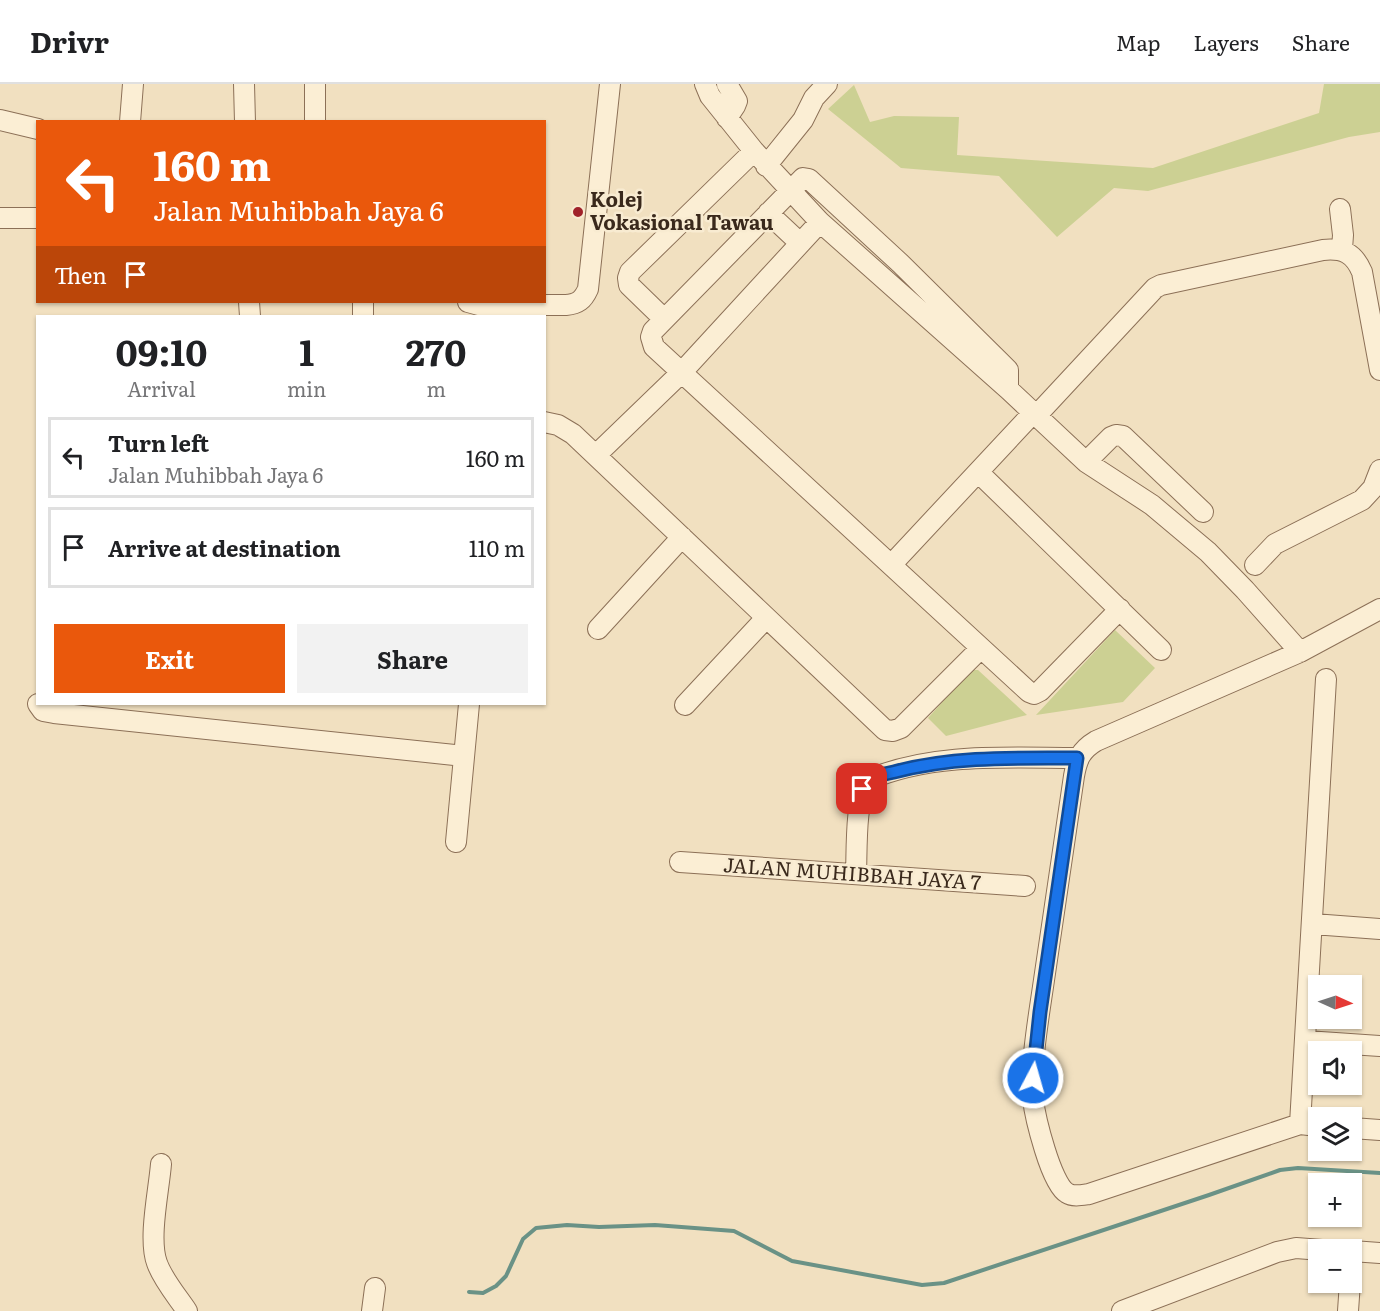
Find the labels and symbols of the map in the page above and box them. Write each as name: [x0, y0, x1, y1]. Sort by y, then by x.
place label: Kolej Vokasional Tawau: [590, 183, 774, 236]
marker: Kolej Vokasional Tawau: [571, 205, 585, 219]
pin: [836, 763, 887, 814]
street label: JALAN MUHIBBAH JAYA 7: [722, 848, 982, 896]
north arrow: [1308, 975, 1362, 1029]
position arrow: [1001, 1046, 1065, 1110]

